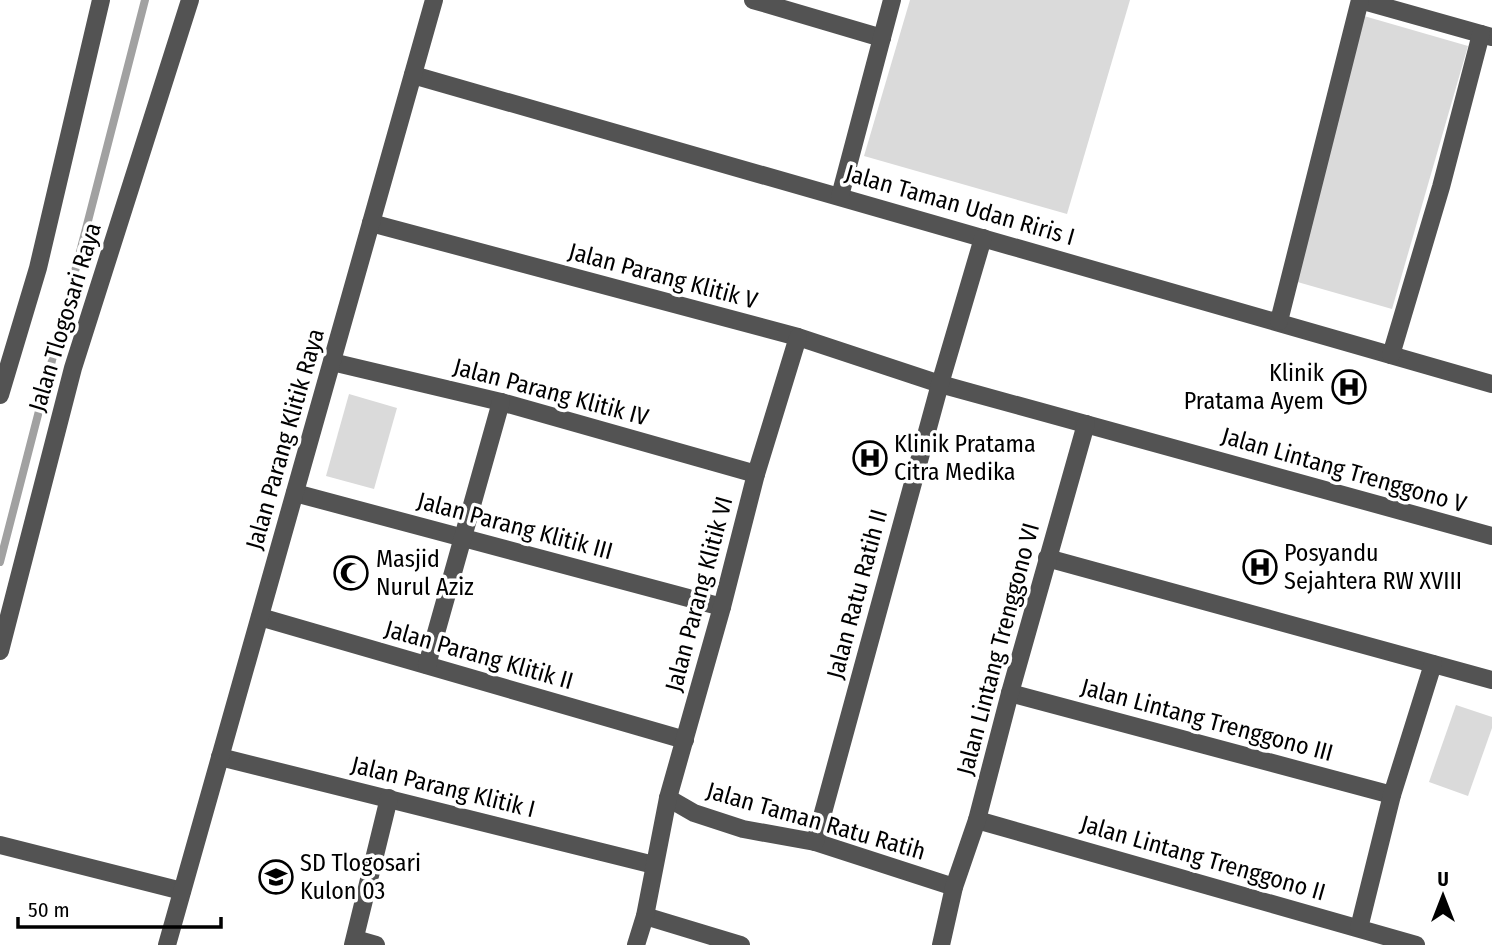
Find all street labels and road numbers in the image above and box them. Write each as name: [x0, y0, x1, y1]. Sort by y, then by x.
street label: Jalan Taman Udan Riris I: [842, 159, 1078, 251]
street label: Jalan Tlogosari Raya: [23, 219, 107, 415]
street label: Jalan Parang Klitik V: [565, 237, 761, 315]
street label: Jalan Parang Klitik Raya: [240, 325, 330, 553]
street label: Jalan Parang Klitik IV: [450, 353, 652, 432]
street label: Jalan Lintang Trenggono V: [1218, 422, 1470, 519]
street label: Jalan Parang Klitik III: [414, 486, 616, 566]
street label: Jalan Parang Klitik VI: [660, 493, 738, 695]
street label: Jalan Ratu Ratih II: [821, 506, 893, 682]
street label: Jalan Lintang Trenggono VI: [951, 520, 1045, 778]
street label: Jalan Parang Klitik II: [382, 615, 576, 695]
street label: Jalan Lintang Trenggono III: [1078, 673, 1336, 767]
street label: Jalan Parang Klitik I: [348, 751, 538, 823]
street label: Jalan Taman Ratu Ratih: [703, 776, 929, 866]
street label: Jalan Lintang Trenggono II: [1077, 810, 1329, 906]

